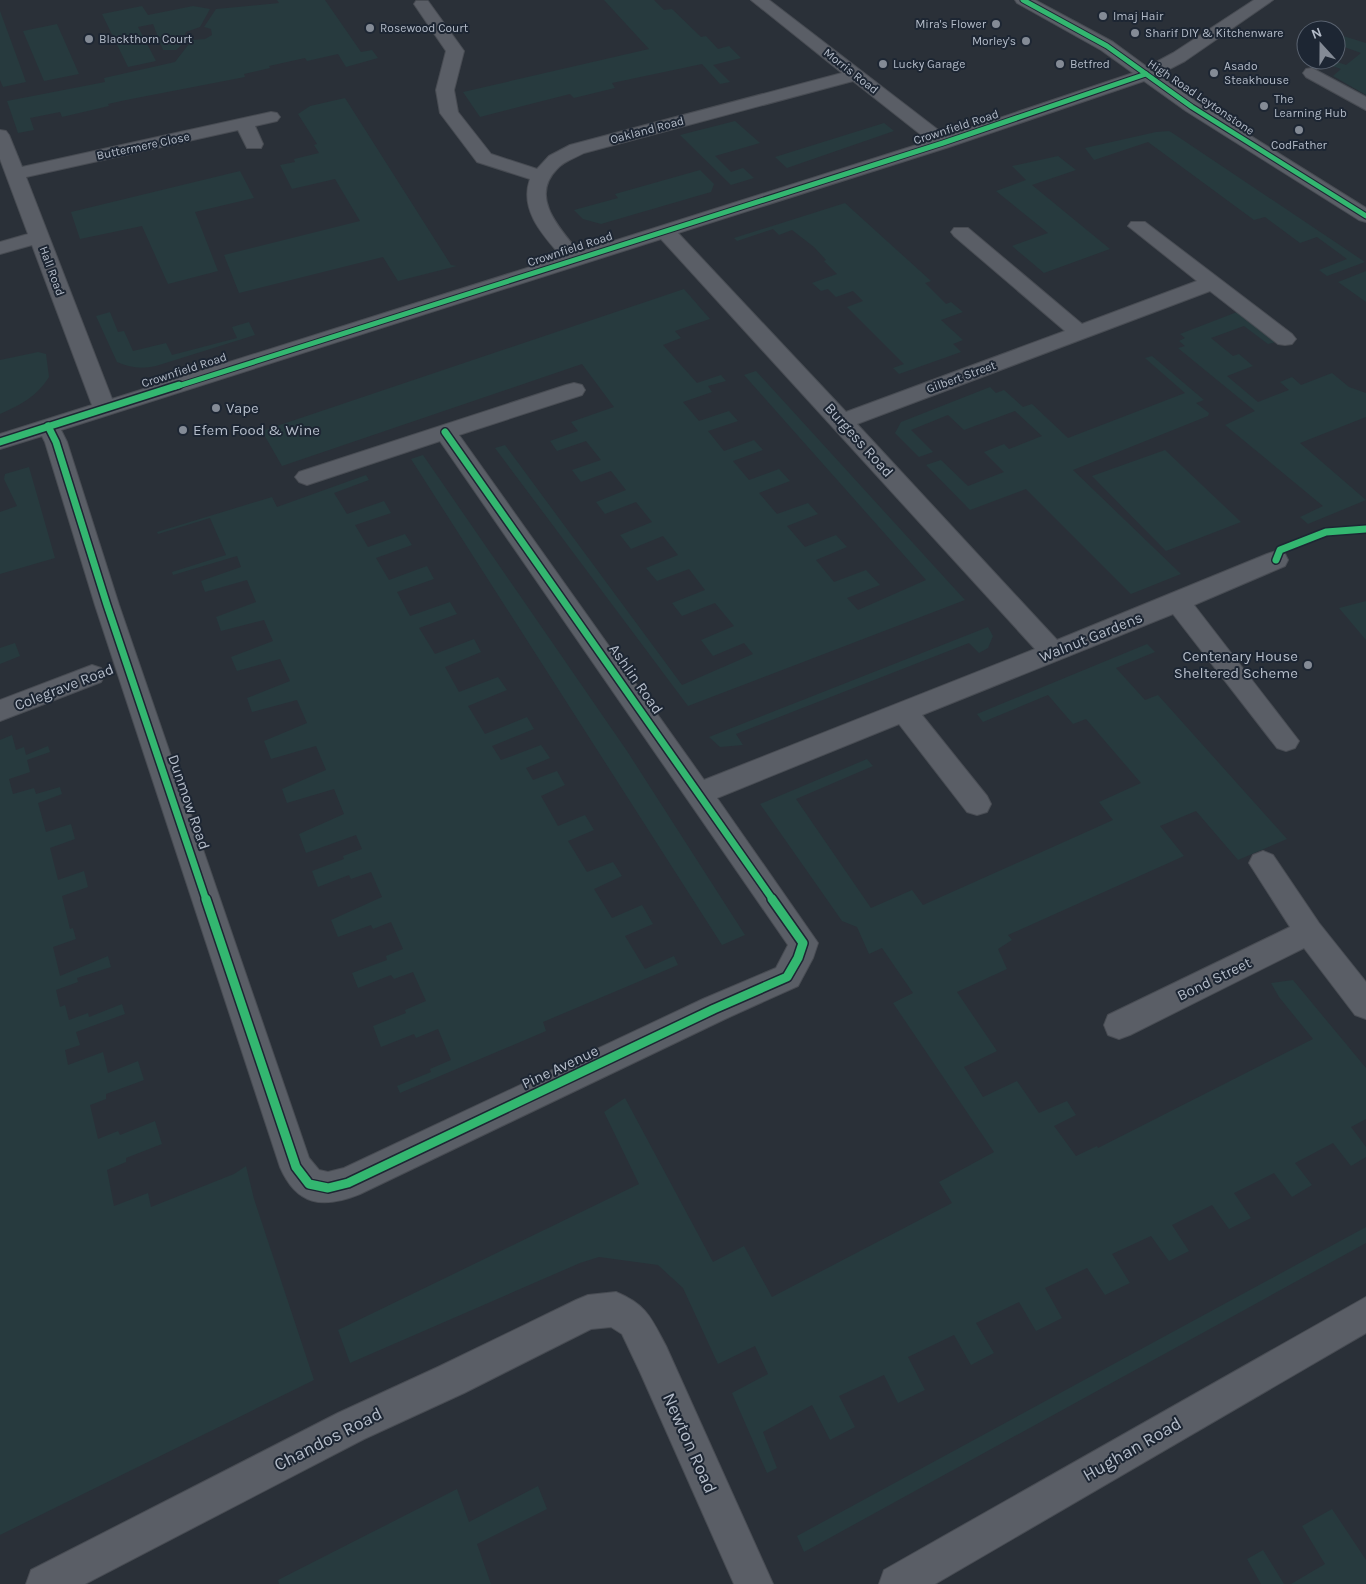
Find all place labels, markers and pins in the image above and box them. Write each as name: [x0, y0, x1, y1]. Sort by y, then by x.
place label: Imaj Hair: [1113, 9, 1164, 23]
marker: Imaj Hair: [1097, 10, 1109, 22]
place label: Mira's Flower: [915, 17, 987, 31]
marker: Mira's Flower: [990, 18, 1002, 30]
place label: Rosewood Court: [380, 21, 469, 35]
marker: Rosewood Court: [364, 22, 376, 34]
place label: Sharif DIY & Kitchenware: [1145, 26, 1284, 40]
marker: Sharif DIY & Kitchenware: [1129, 27, 1141, 39]
place label: Blackthorn Court: [99, 32, 193, 46]
marker: Blackthorn Court: [83, 33, 95, 45]
place label: Morley's: [972, 34, 1016, 48]
marker: Morley's: [1020, 35, 1032, 47]
place label: Lucky Garage: [893, 57, 965, 71]
place label: Betfred: [1070, 57, 1110, 71]
marker: Lucky Garage: [877, 58, 889, 70]
marker: Betfred: [1054, 58, 1066, 70]
place label: Asado Steakhouse: [1224, 59, 1289, 87]
marker: Asado Steakhouse: [1208, 67, 1220, 79]
place label: The Learning Hub: [1274, 92, 1347, 120]
marker: The Learning Hub: [1258, 100, 1270, 112]
marker: CodFather: [1293, 124, 1305, 136]
place label: CodFather: [1271, 138, 1328, 152]
place label: Vape: [226, 399, 259, 417]
marker: Vape: [210, 402, 222, 414]
place label: Efem Food & Wine: [193, 421, 320, 439]
marker: Efem Food & Wine: [177, 424, 189, 436]
place label: Centenary House Sheltered Scheme: [1174, 647, 1298, 682]
marker: Centenary House Sheltered Scheme: [1302, 659, 1314, 671]

